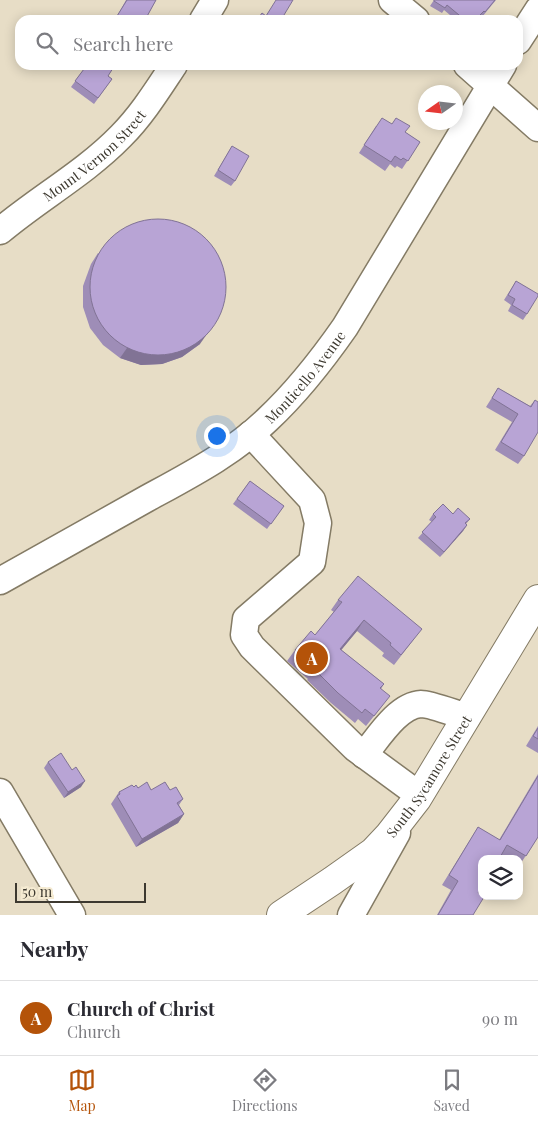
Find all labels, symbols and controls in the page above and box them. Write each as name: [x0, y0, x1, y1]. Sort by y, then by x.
search box: [15, 15, 523, 70]
icon: search: [33, 29, 61, 57]
text: Search here: [73, 30, 173, 56]
north arrow: [418, 85, 463, 130]
street label: Mount Vernon Street: [39, 105, 150, 205]
street label: Monticello Avenue: [260, 326, 349, 427]
your location: [204, 423, 230, 449]
pin: A: [296, 639, 328, 677]
street label: South Sycamore Street: [381, 710, 476, 841]
map controls: [478, 855, 523, 900]
button: layers: [478, 855, 523, 900]
scale bar: [15, 880, 146, 903]
text: 50 m: [22, 882, 52, 901]
text: Nearby: [20, 934, 89, 962]
text: Church of Christ: [67, 995, 215, 1021]
text: A: [31, 1008, 41, 1029]
text: 90 m: [482, 1008, 518, 1029]
text: Church: [67, 1021, 121, 1042]
tab: Map: [68, 1066, 96, 1115]
tab: Directions: [232, 1066, 297, 1115]
tab: Saved: [434, 1066, 470, 1115]

